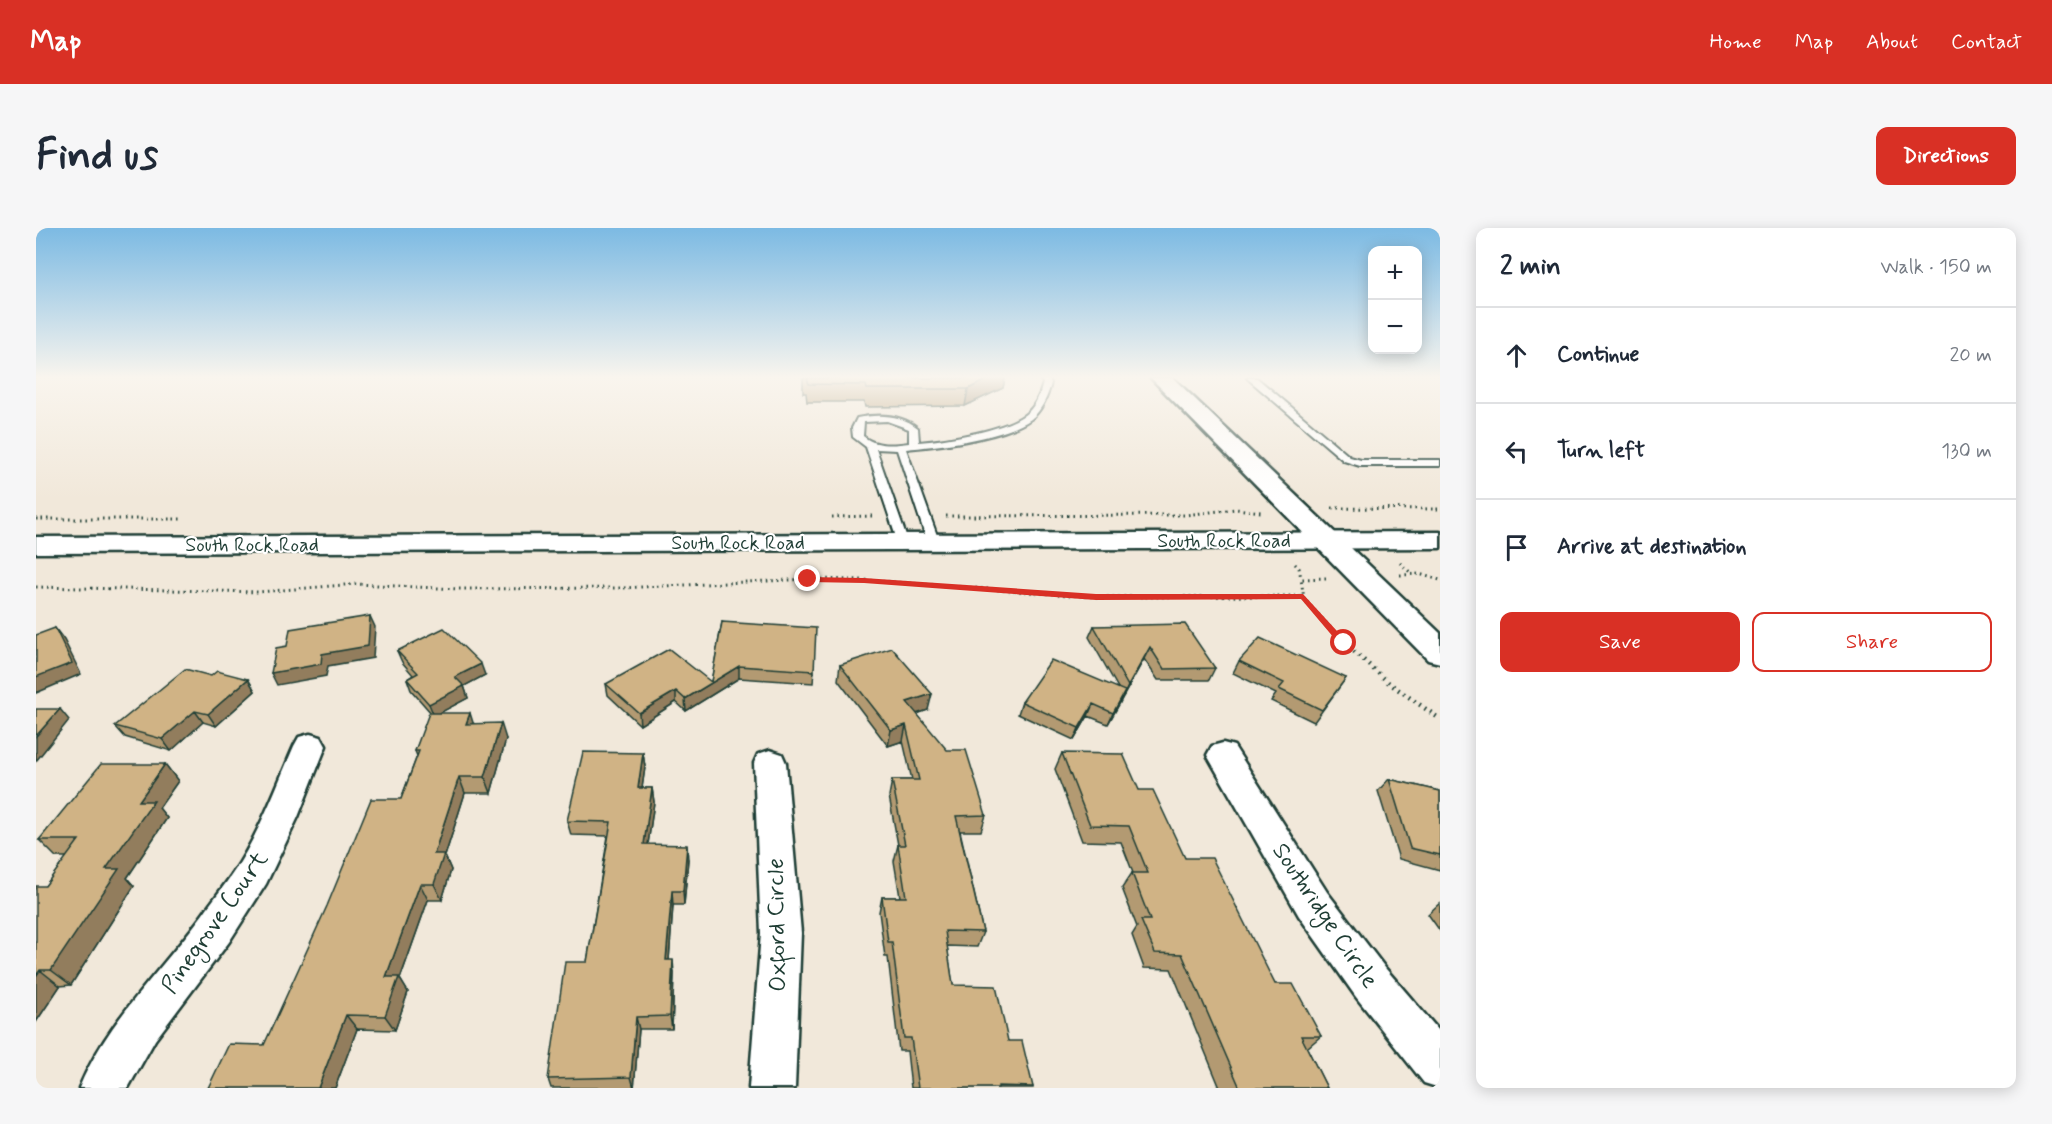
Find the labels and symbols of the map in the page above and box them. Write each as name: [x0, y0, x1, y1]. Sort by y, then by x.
street label: South Rock Road: [1157, 528, 1291, 555]
street label: South Rock Road: [671, 530, 805, 557]
street label: South Rock Road: [185, 532, 319, 559]
route end: [794, 565, 820, 591]
route start: [1330, 629, 1356, 655]
street label: Southridge Circle: [1263, 837, 1385, 996]
street label: Pinegrove Court: [155, 846, 277, 1001]
street label: Oxford Circle: [761, 858, 796, 992]

